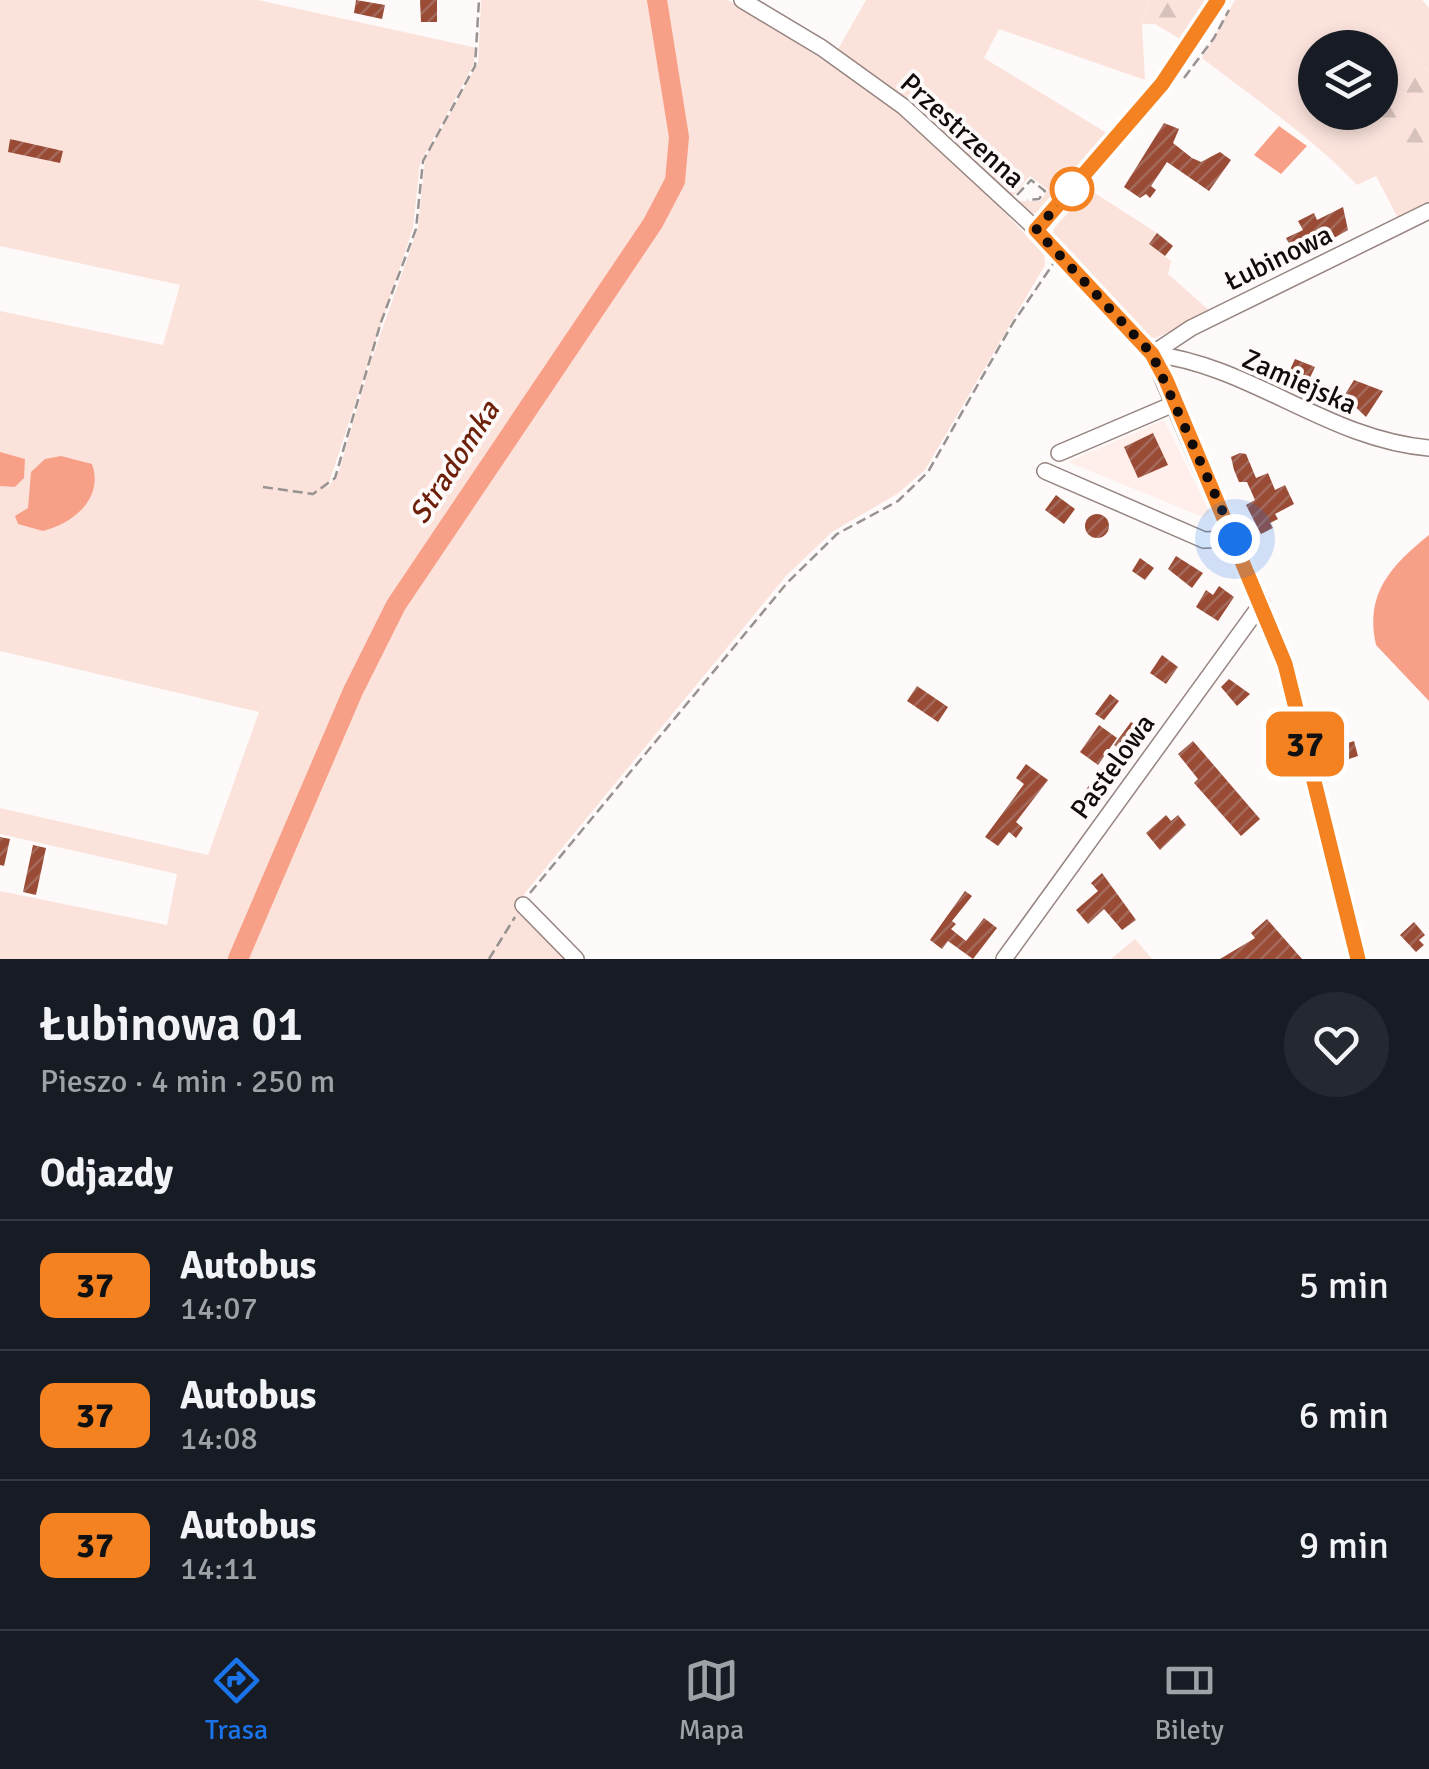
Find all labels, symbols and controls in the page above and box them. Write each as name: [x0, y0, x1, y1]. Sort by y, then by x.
map controls: [1298, 30, 1398, 130]
button: layers: [1298, 30, 1398, 130]
street label: Przestrzenna: [893, 66, 1031, 195]
unlabelled marker: [1051, 168, 1093, 210]
street label: Łubinowa: [1219, 217, 1338, 298]
street label: Zamiejska: [1237, 342, 1362, 422]
water label: Stradomka: [401, 393, 508, 531]
your location: [1210, 514, 1260, 564]
street label: Pastelowa: [1063, 707, 1162, 826]
line badge: 37: [1260, 712, 1350, 776]
text: 37: [1286, 723, 1324, 766]
button: heart: [1284, 992, 1389, 1097]
text: Łubinowa 01: [40, 995, 303, 1054]
text: Pieszo · 4 min · 250 m: [40, 1062, 335, 1101]
text: Odjazdy: [40, 1150, 173, 1197]
text: Autobus: [180, 1242, 316, 1289]
text: 5 min: [1299, 1262, 1389, 1309]
text: 37: [76, 1264, 114, 1307]
text: 14:07: [180, 1289, 258, 1328]
text: Autobus: [180, 1372, 316, 1419]
text: 6 min: [1299, 1392, 1389, 1439]
text: 37: [76, 1394, 114, 1437]
text: 14:08: [180, 1419, 258, 1458]
text: Autobus: [180, 1502, 316, 1549]
text: 9 min: [1299, 1522, 1389, 1569]
text: 37: [76, 1524, 114, 1567]
text: 14:11: [180, 1549, 258, 1588]
tab: Trasa: [205, 1653, 268, 1747]
tab: Mapa: [678, 1653, 744, 1747]
tab: Bilety: [1154, 1653, 1224, 1747]

